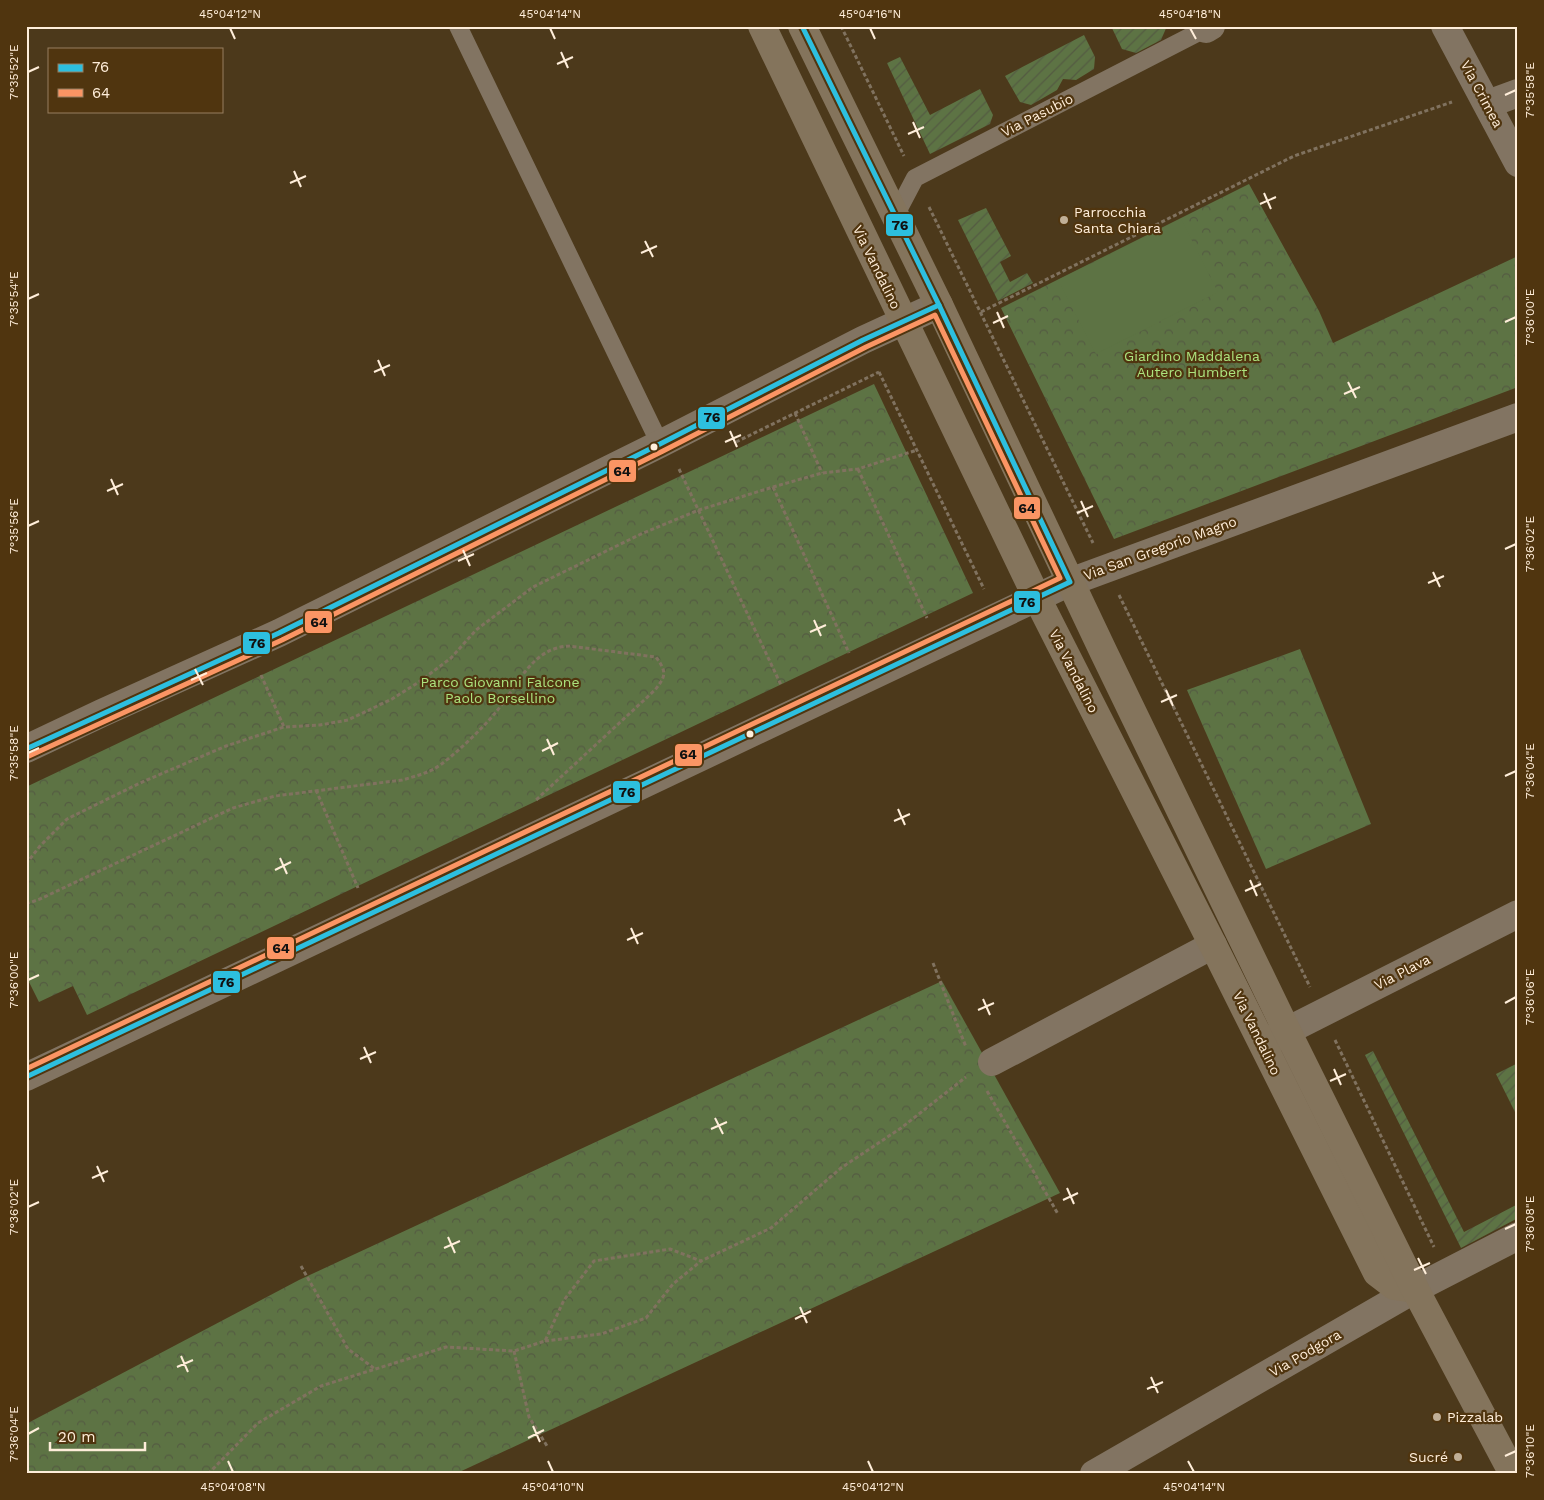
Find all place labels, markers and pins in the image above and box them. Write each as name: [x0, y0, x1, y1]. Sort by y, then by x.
place label: Parrocchia Santa Chiara: [1074, 204, 1161, 236]
marker: Parrocchia Santa Chiara: [1058, 214, 1070, 226]
unlabelled marker: [649, 442, 659, 452]
unlabelled marker: [745, 729, 755, 739]
place label: Pizzalab: [1447, 1409, 1503, 1425]
marker: Pizzalab: [1431, 1411, 1443, 1423]
place label: Sucré: [1409, 1449, 1448, 1465]
marker: Sucré: [1452, 1451, 1464, 1463]

